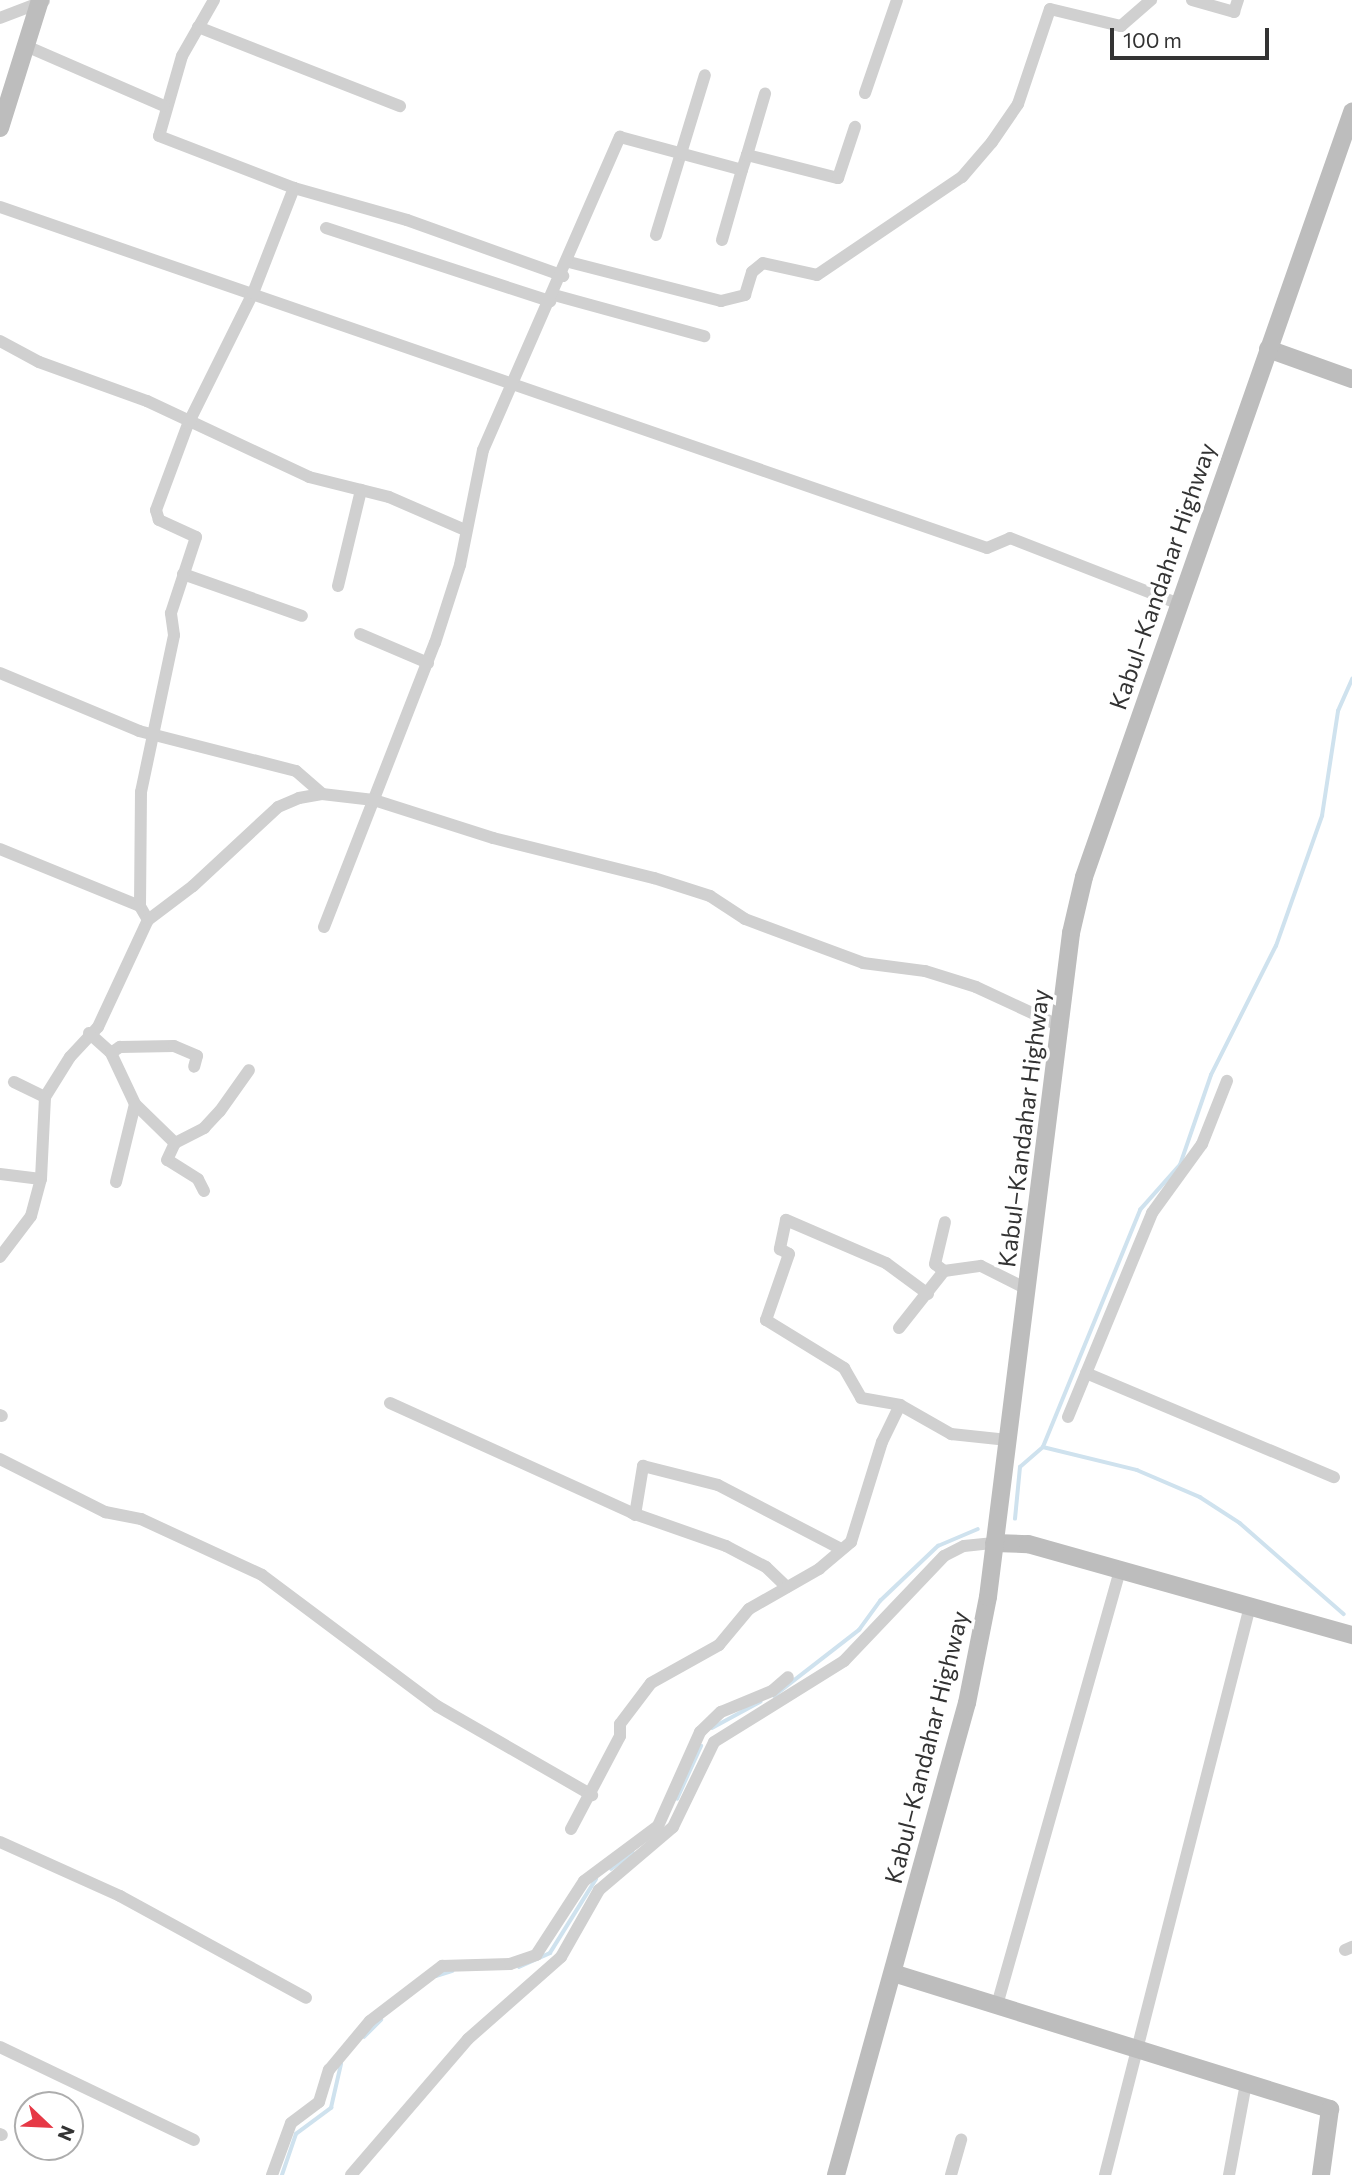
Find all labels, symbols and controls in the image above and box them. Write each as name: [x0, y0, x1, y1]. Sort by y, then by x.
scale bar: [1114, 14, 1273, 58]
text: 100 m: [1123, 27, 1182, 52]
street label: Kabul–Kandahar Highway: [1103, 439, 1221, 713]
street label: Kabul–Kandahar Highway: [992, 987, 1054, 1269]
street label: Kabul–Kandahar Highway: [878, 1608, 974, 1886]
north arrow: [14, 2091, 84, 2161]
text: N: [54, 2123, 80, 2145]

